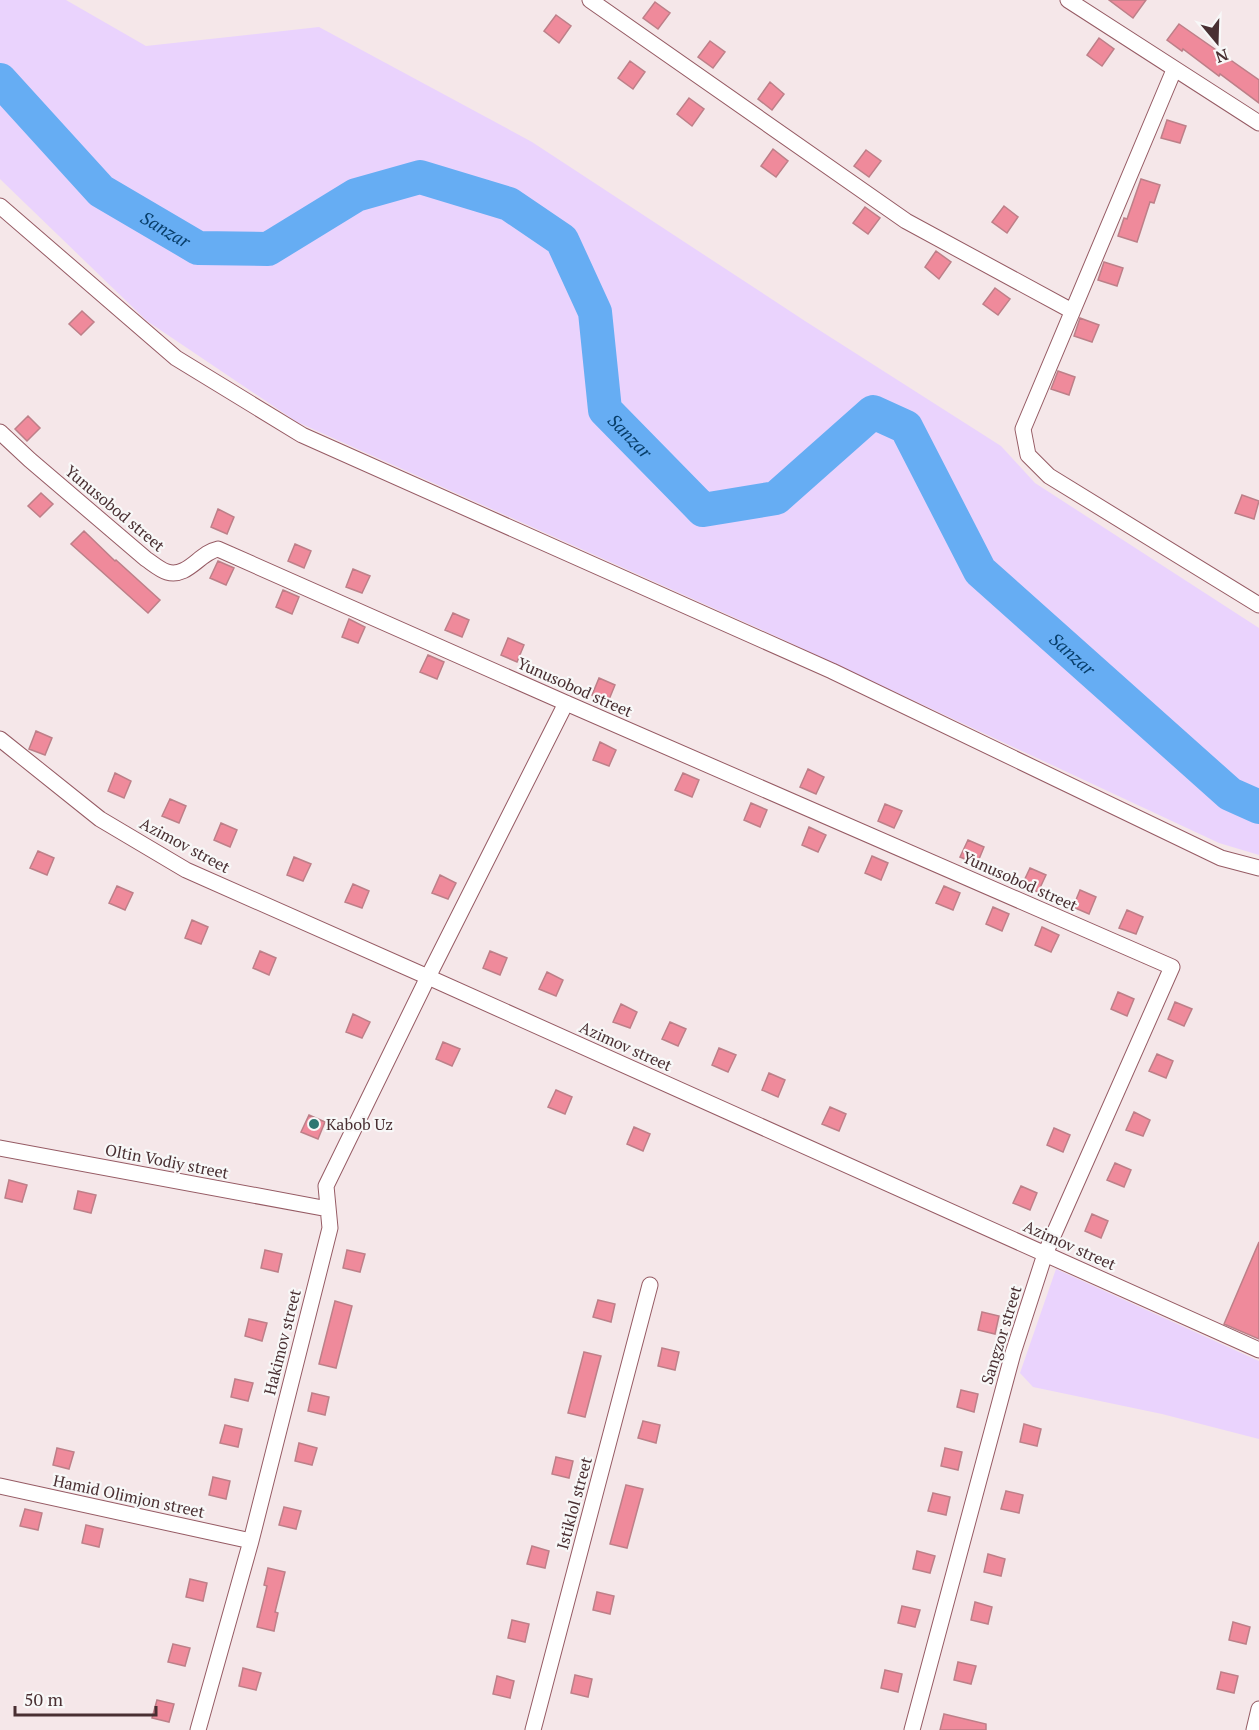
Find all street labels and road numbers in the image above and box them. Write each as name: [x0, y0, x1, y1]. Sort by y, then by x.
street label: Yunusobod street: [60, 460, 170, 556]
street label: Yunusobod street: [514, 652, 636, 722]
street label: Azimov street: [136, 812, 234, 878]
street label: Yunusobod street: [959, 846, 1081, 916]
street label: Azimov street: [576, 1016, 676, 1076]
street label: Oltin Vodiy street: [103, 1138, 231, 1184]
street label: Azimov street: [1020, 1215, 1120, 1275]
street label: Sangzor street: [976, 1283, 1026, 1387]
street label: Hakimov street: [258, 1287, 306, 1397]
street label: Istiklol street: [551, 1454, 597, 1552]
street label: Hamid Olimjon street: [51, 1469, 207, 1523]

